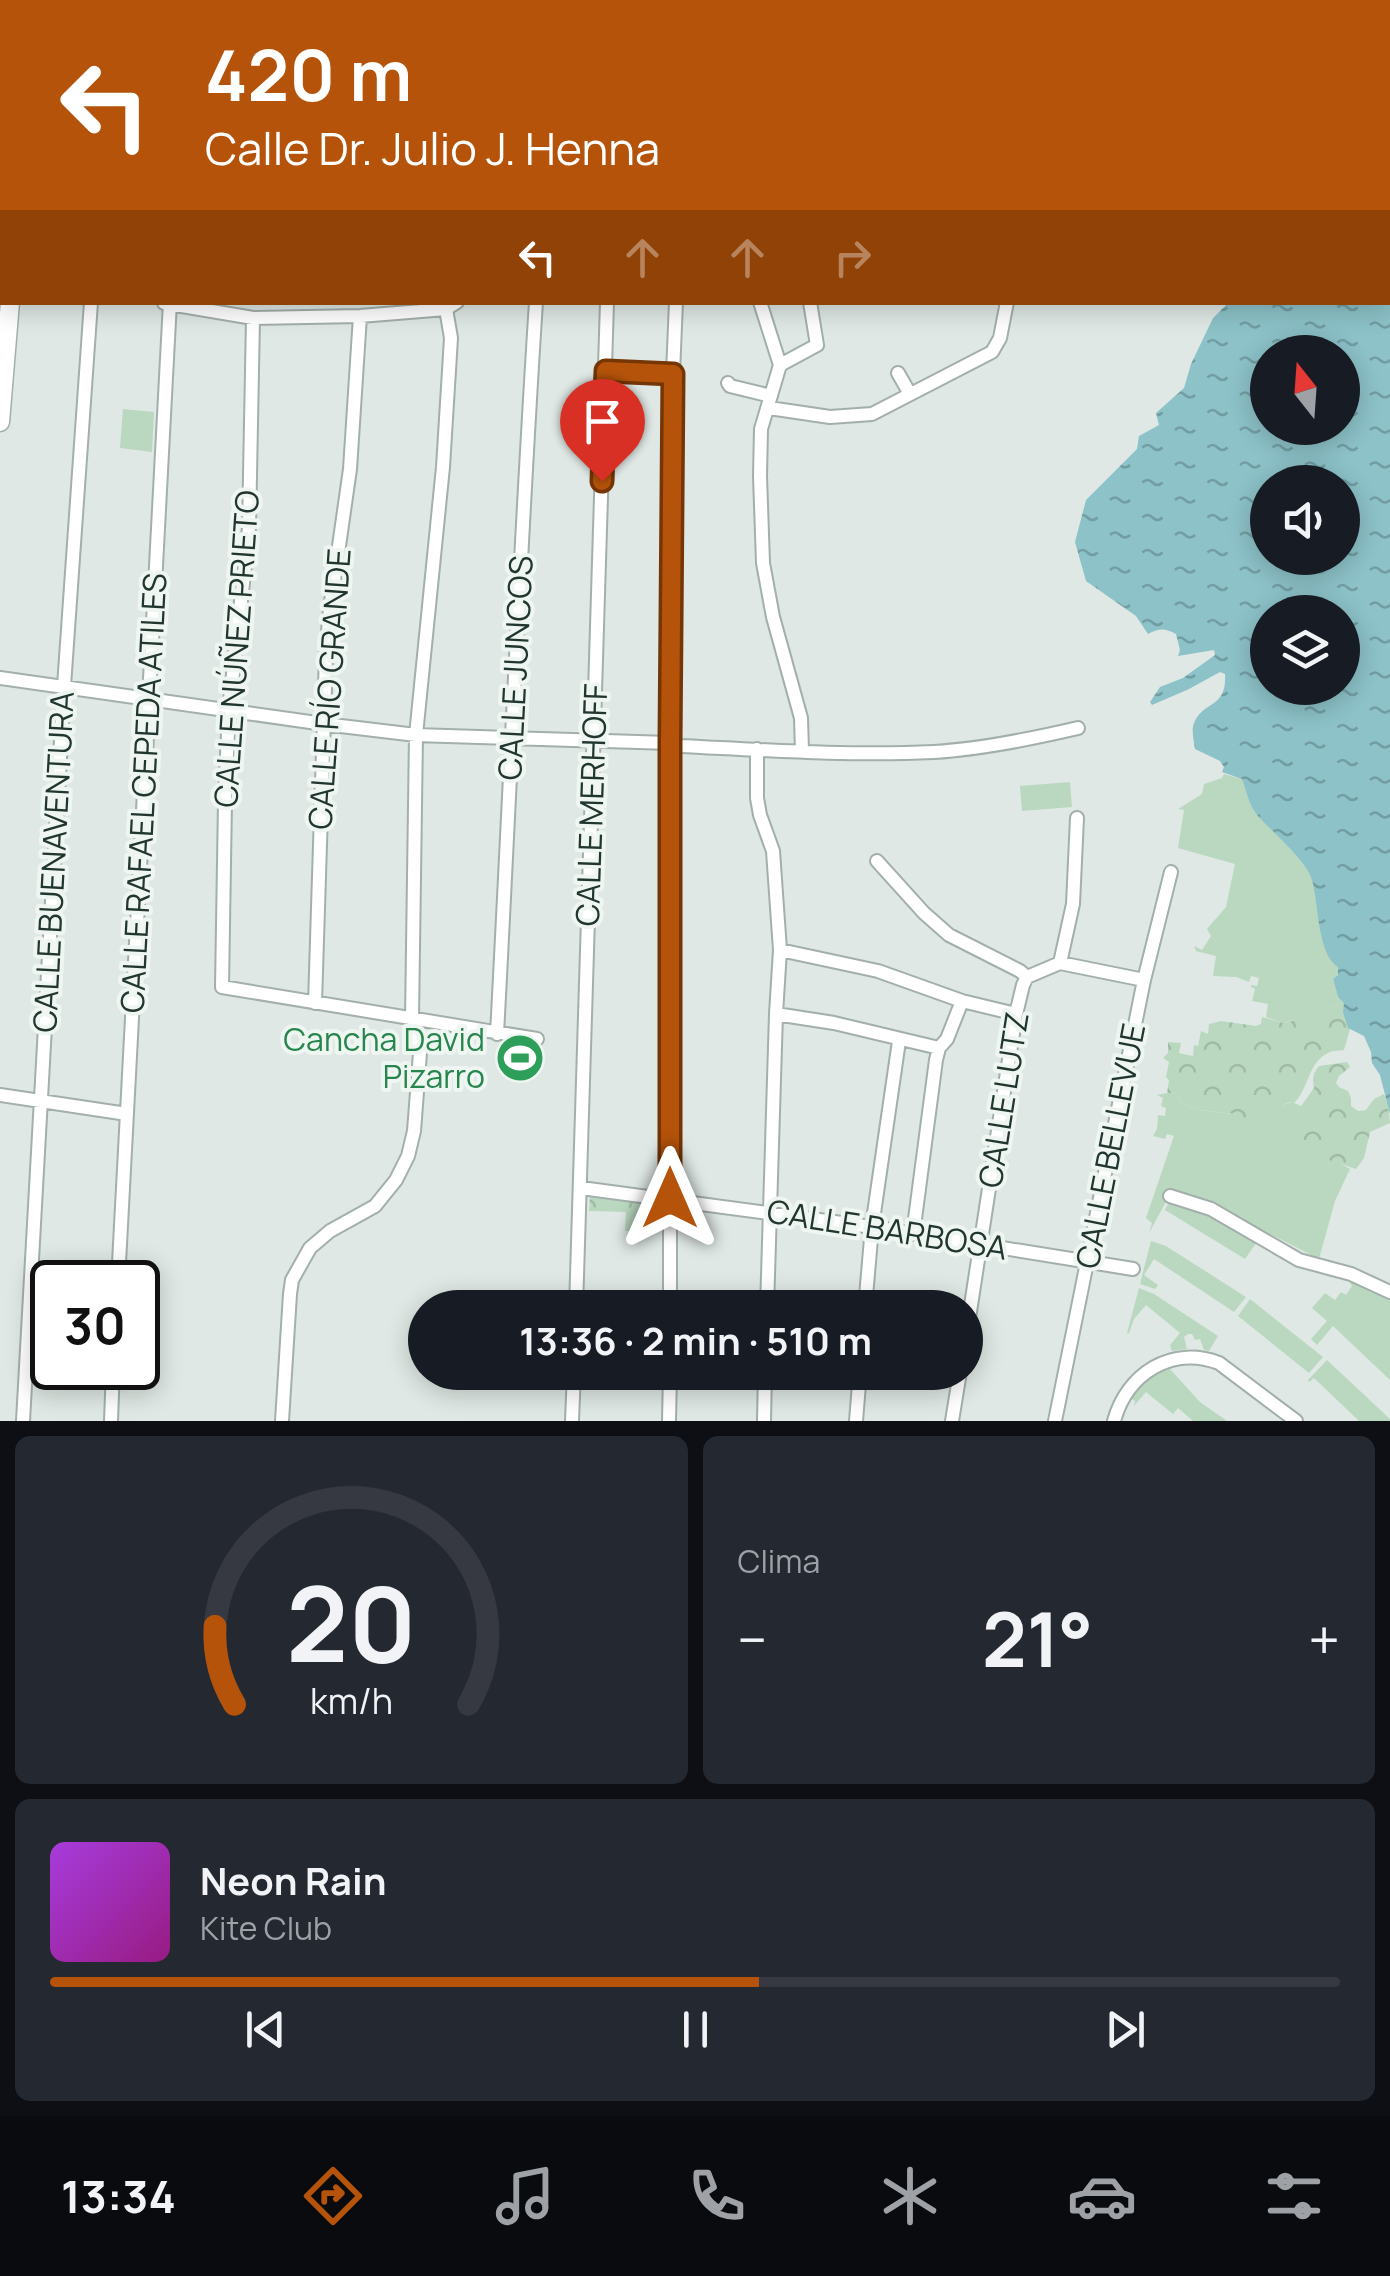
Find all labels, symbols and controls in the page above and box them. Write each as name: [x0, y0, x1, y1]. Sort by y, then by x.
text: 420 m: [205, 26, 412, 122]
icon: left: [40, 40, 170, 170]
text: Calle Dr. Julio J. Henna: [205, 117, 660, 179]
icon: left: [510, 230, 565, 285]
icon: ahead: [615, 230, 670, 285]
icon: ahead: [720, 230, 775, 285]
icon: right: [825, 230, 880, 285]
north arrow: [1250, 335, 1360, 445]
map controls: [1250, 335, 1360, 705]
pin: [560, 379, 645, 482]
icon: arrive: [575, 394, 630, 449]
button: sound: [1250, 465, 1360, 575]
street label: CALLE NÚÑEZ PRIETO: [203, 489, 269, 809]
street label: CALLE RÍO GRANDE: [297, 547, 361, 831]
street label: CALLE JUNCOS: [487, 555, 543, 781]
street label: CALLE RAFAEL CEPEDA ATILES: [110, 572, 176, 1014]
button: layers: [1250, 595, 1360, 705]
street label: CALLE MERHOFF: [565, 683, 617, 927]
street label: CALLE BUENAVENTURA: [22, 690, 84, 1034]
street label: CALLE LUTZ: [967, 1009, 1039, 1191]
place label: Cancha David Pizarro: [283, 1017, 485, 1098]
street label: CALLE BELLEVUE: [1065, 1020, 1155, 1272]
sports icon: Cancha David Pizarro: [494, 1032, 546, 1084]
position arrow: [618, 1146, 722, 1250]
street label: CALLE BARBOSA: [764, 1188, 1010, 1270]
speed limit sign: 30: [30, 1260, 160, 1390]
text: 13:36 · 2 min · 510 m: [519, 1314, 872, 1366]
text: Clima: [738, 1539, 820, 1583]
text: 20: [286, 1551, 416, 1693]
text: 21°: [982, 1587, 1093, 1690]
text: −: [738, 1601, 767, 1677]
text: +: [1308, 1601, 1340, 1677]
text: km/h: [310, 1676, 393, 1725]
text: Neon Rain: [200, 1854, 386, 1906]
text: Kite Club: [200, 1906, 332, 1950]
icon: previous: [238, 2002, 293, 2057]
icon: pause: [668, 2002, 723, 2057]
icon: next: [1098, 2002, 1153, 2057]
icon: directions: [298, 2161, 368, 2231]
icon: music: [490, 2161, 560, 2231]
icon: phone: [682, 2161, 752, 2231]
icon: climate: [875, 2161, 945, 2231]
icon: car: [1067, 2161, 1137, 2231]
icon: filters: [1259, 2161, 1329, 2231]
text: 13:34: [61, 2165, 176, 2227]

